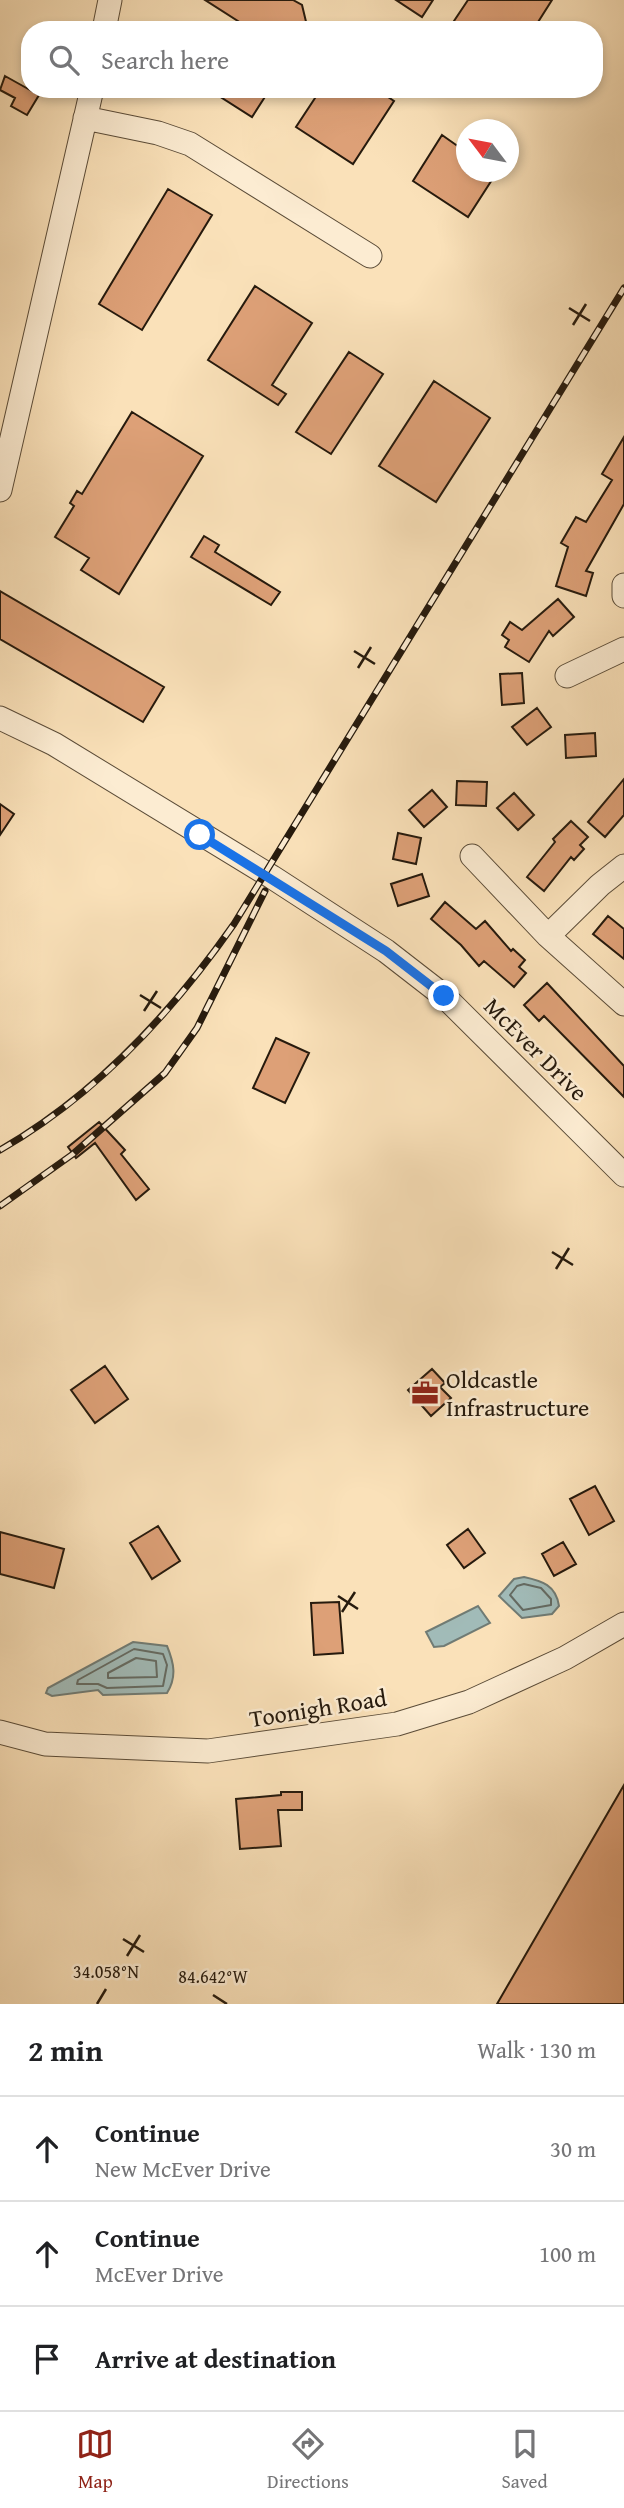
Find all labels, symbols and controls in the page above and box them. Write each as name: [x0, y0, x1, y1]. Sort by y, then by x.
search box: [21, 21, 603, 98]
text: Search here: [101, 40, 229, 79]
icon: search: [45, 41, 83, 79]
north arrow: [456, 119, 519, 182]
route start: [184, 819, 215, 850]
route end: [428, 980, 459, 1011]
street label: McEver Drive: [476, 989, 596, 1109]
place label: Oldcastle Infrastructure: [446, 1362, 589, 1425]
office icon: Oldcastle Infrastructure: [410, 1378, 440, 1408]
street label: Toonigh Road: [247, 1680, 389, 1736]
text: 34.058°N: [73, 1958, 139, 1985]
text: 84.642°W: [178, 1963, 248, 1990]
text: 2 min: [28, 2028, 103, 2072]
text: Walk · 130 m: [477, 2033, 596, 2066]
text: Continue: [95, 2113, 200, 2152]
icon: ahead: [28, 2130, 66, 2168]
text: 30 m: [550, 2132, 596, 2165]
text: New McEver Drive: [95, 2152, 271, 2185]
text: Continue: [95, 2218, 200, 2257]
icon: ahead: [28, 2235, 66, 2273]
text: 100 m: [539, 2237, 596, 2270]
text: McEver Drive: [95, 2257, 224, 2290]
text: Arrive at destination: [95, 2339, 336, 2378]
icon: arrive: [28, 2340, 66, 2378]
tab: Map: [76, 2425, 114, 2495]
tab: Directions: [267, 2425, 349, 2495]
tab: Saved: [502, 2425, 548, 2495]

